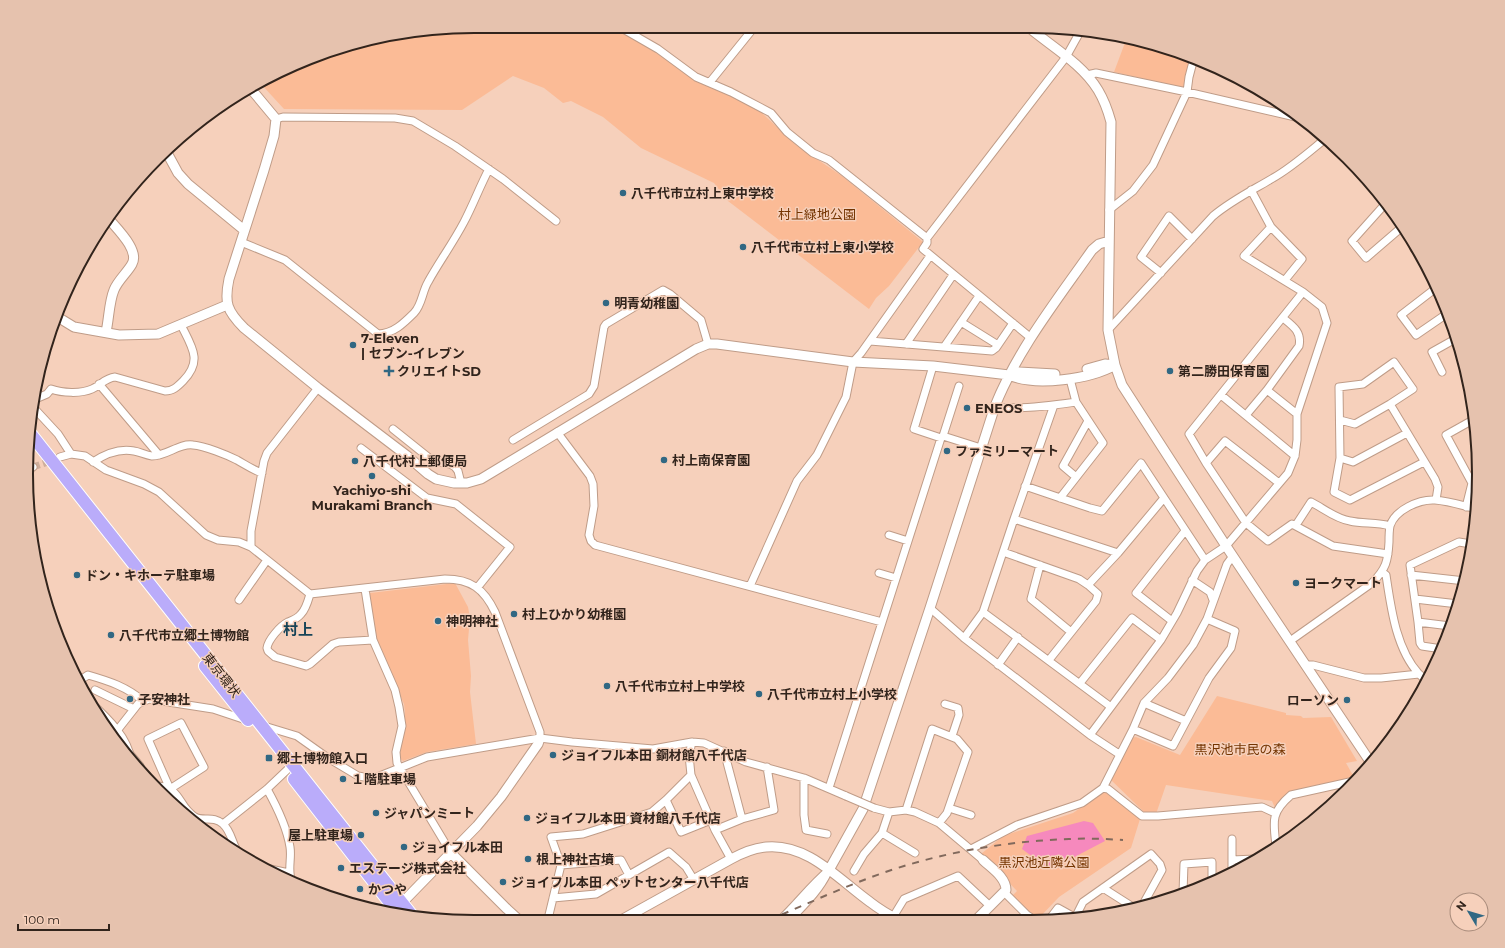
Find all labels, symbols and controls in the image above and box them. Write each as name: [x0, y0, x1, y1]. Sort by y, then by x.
place label: 八千代市立村上東中学校: [631, 185, 774, 201]
marker: 八千代市立村上東中学校: [618, 188, 628, 198]
park label: 村上緑地公園: [778, 206, 856, 222]
place label: 八千代市立村上東小学校: [751, 239, 894, 255]
marker: 八千代市立村上東小学校: [738, 242, 748, 252]
place label: 明青幼稚園: [614, 295, 679, 311]
marker: 明青幼稚園: [601, 298, 611, 308]
place label: 7-Eleven | セブン-イレブン: [361, 330, 465, 361]
marker: 7-Eleven | セブン-イレブン: [348, 340, 358, 350]
place label: クリエイトSD: [397, 363, 481, 379]
place label: 第二勝田保育園: [1178, 363, 1269, 379]
marker: クリエイトSD: [384, 366, 394, 376]
marker: 第二勝田保育園: [1165, 366, 1175, 376]
place label: ENEOS: [975, 400, 1022, 416]
marker: ENEOS: [962, 403, 972, 413]
place label: ファミリーマート: [955, 443, 1059, 459]
marker: ファミリーマート: [942, 446, 952, 456]
place label: 村上南保育園: [672, 452, 750, 468]
place label: 八千代村上郵便局: [363, 453, 467, 469]
marker: 村上南保育園: [659, 455, 669, 465]
marker: 八千代村上郵便局: [350, 456, 360, 466]
marker: Yachiyo-shi Murakami Branch: [367, 471, 377, 481]
place label: Yachiyo-shi Murakami Branch: [312, 482, 432, 513]
place label: ドン・キホーテ駐車場: [85, 567, 215, 583]
marker: ドン・キホーテ駐車場: [72, 570, 82, 580]
place label: ヨークマート: [1304, 575, 1382, 591]
marker: ヨークマート: [1291, 578, 1301, 588]
place label: 村上ひかり幼稚園: [522, 606, 626, 622]
marker: 村上ひかり幼稚園: [509, 609, 519, 619]
place label: 神明神社: [446, 613, 498, 629]
marker: 神明神社: [433, 616, 443, 626]
district label: 村上: [283, 620, 313, 639]
place label: 八千代市立郷土博物館: [119, 627, 249, 643]
marker: 八千代市立郷土博物館: [106, 630, 116, 640]
street label: 東京環状: [200, 650, 244, 700]
place label: 八千代市立村上中学校: [615, 678, 745, 694]
marker: 八千代市立村上中学校: [602, 681, 612, 691]
place label: 八千代市立村上小学校: [767, 686, 897, 702]
marker: 八千代市立村上小学校: [754, 689, 764, 699]
place label: 子安神社: [138, 691, 190, 707]
place label: ローソン: [1287, 692, 1339, 708]
marker: 子安神社: [125, 694, 135, 704]
marker: ローソン: [1342, 695, 1352, 705]
park label: 黒沢池市民の森: [1194, 741, 1286, 757]
place label: ジョイフル本田 鋼材館八千代店: [561, 747, 747, 763]
place label: 郷土博物館入口: [277, 750, 368, 766]
marker: ジョイフル本田 鋼材館八千代店: [548, 750, 558, 760]
marker: 郷土博物館入口: [264, 753, 274, 763]
place label: １階駐車場: [351, 771, 416, 787]
marker: １階駐車場: [338, 774, 348, 784]
place label: ジャパンミート: [384, 805, 475, 821]
marker: ジャパンミート: [371, 808, 381, 818]
place label: ジョイフル本田 資材館八千代店: [535, 810, 721, 826]
marker: ジョイフル本田 資材館八千代店: [522, 813, 532, 823]
place label: 屋上駐車場: [288, 827, 353, 843]
marker: 屋上駐車場: [356, 830, 366, 840]
place label: ジョイフル本田: [412, 839, 503, 855]
marker: ジョイフル本田: [399, 842, 409, 852]
place label: 根上神社古墳: [536, 851, 614, 867]
marker: 根上神社古墳: [523, 854, 533, 864]
park label: 黒沢池近隣公園: [998, 854, 1090, 870]
place label: エステージ株式会社: [349, 860, 466, 876]
marker: エステージ株式会社: [336, 863, 346, 873]
place label: ジョイフル本田 ペットセンター八千代店: [511, 874, 749, 890]
marker: ジョイフル本田 ペットセンター八千代店: [498, 877, 508, 887]
place label: かつや: [368, 881, 407, 897]
marker: かつや: [355, 884, 365, 894]
north arrow: [1449, 892, 1489, 932]
text: N: [1453, 898, 1469, 914]
scale bar: [18, 906, 109, 932]
text: 100 m: [24, 912, 60, 927]

